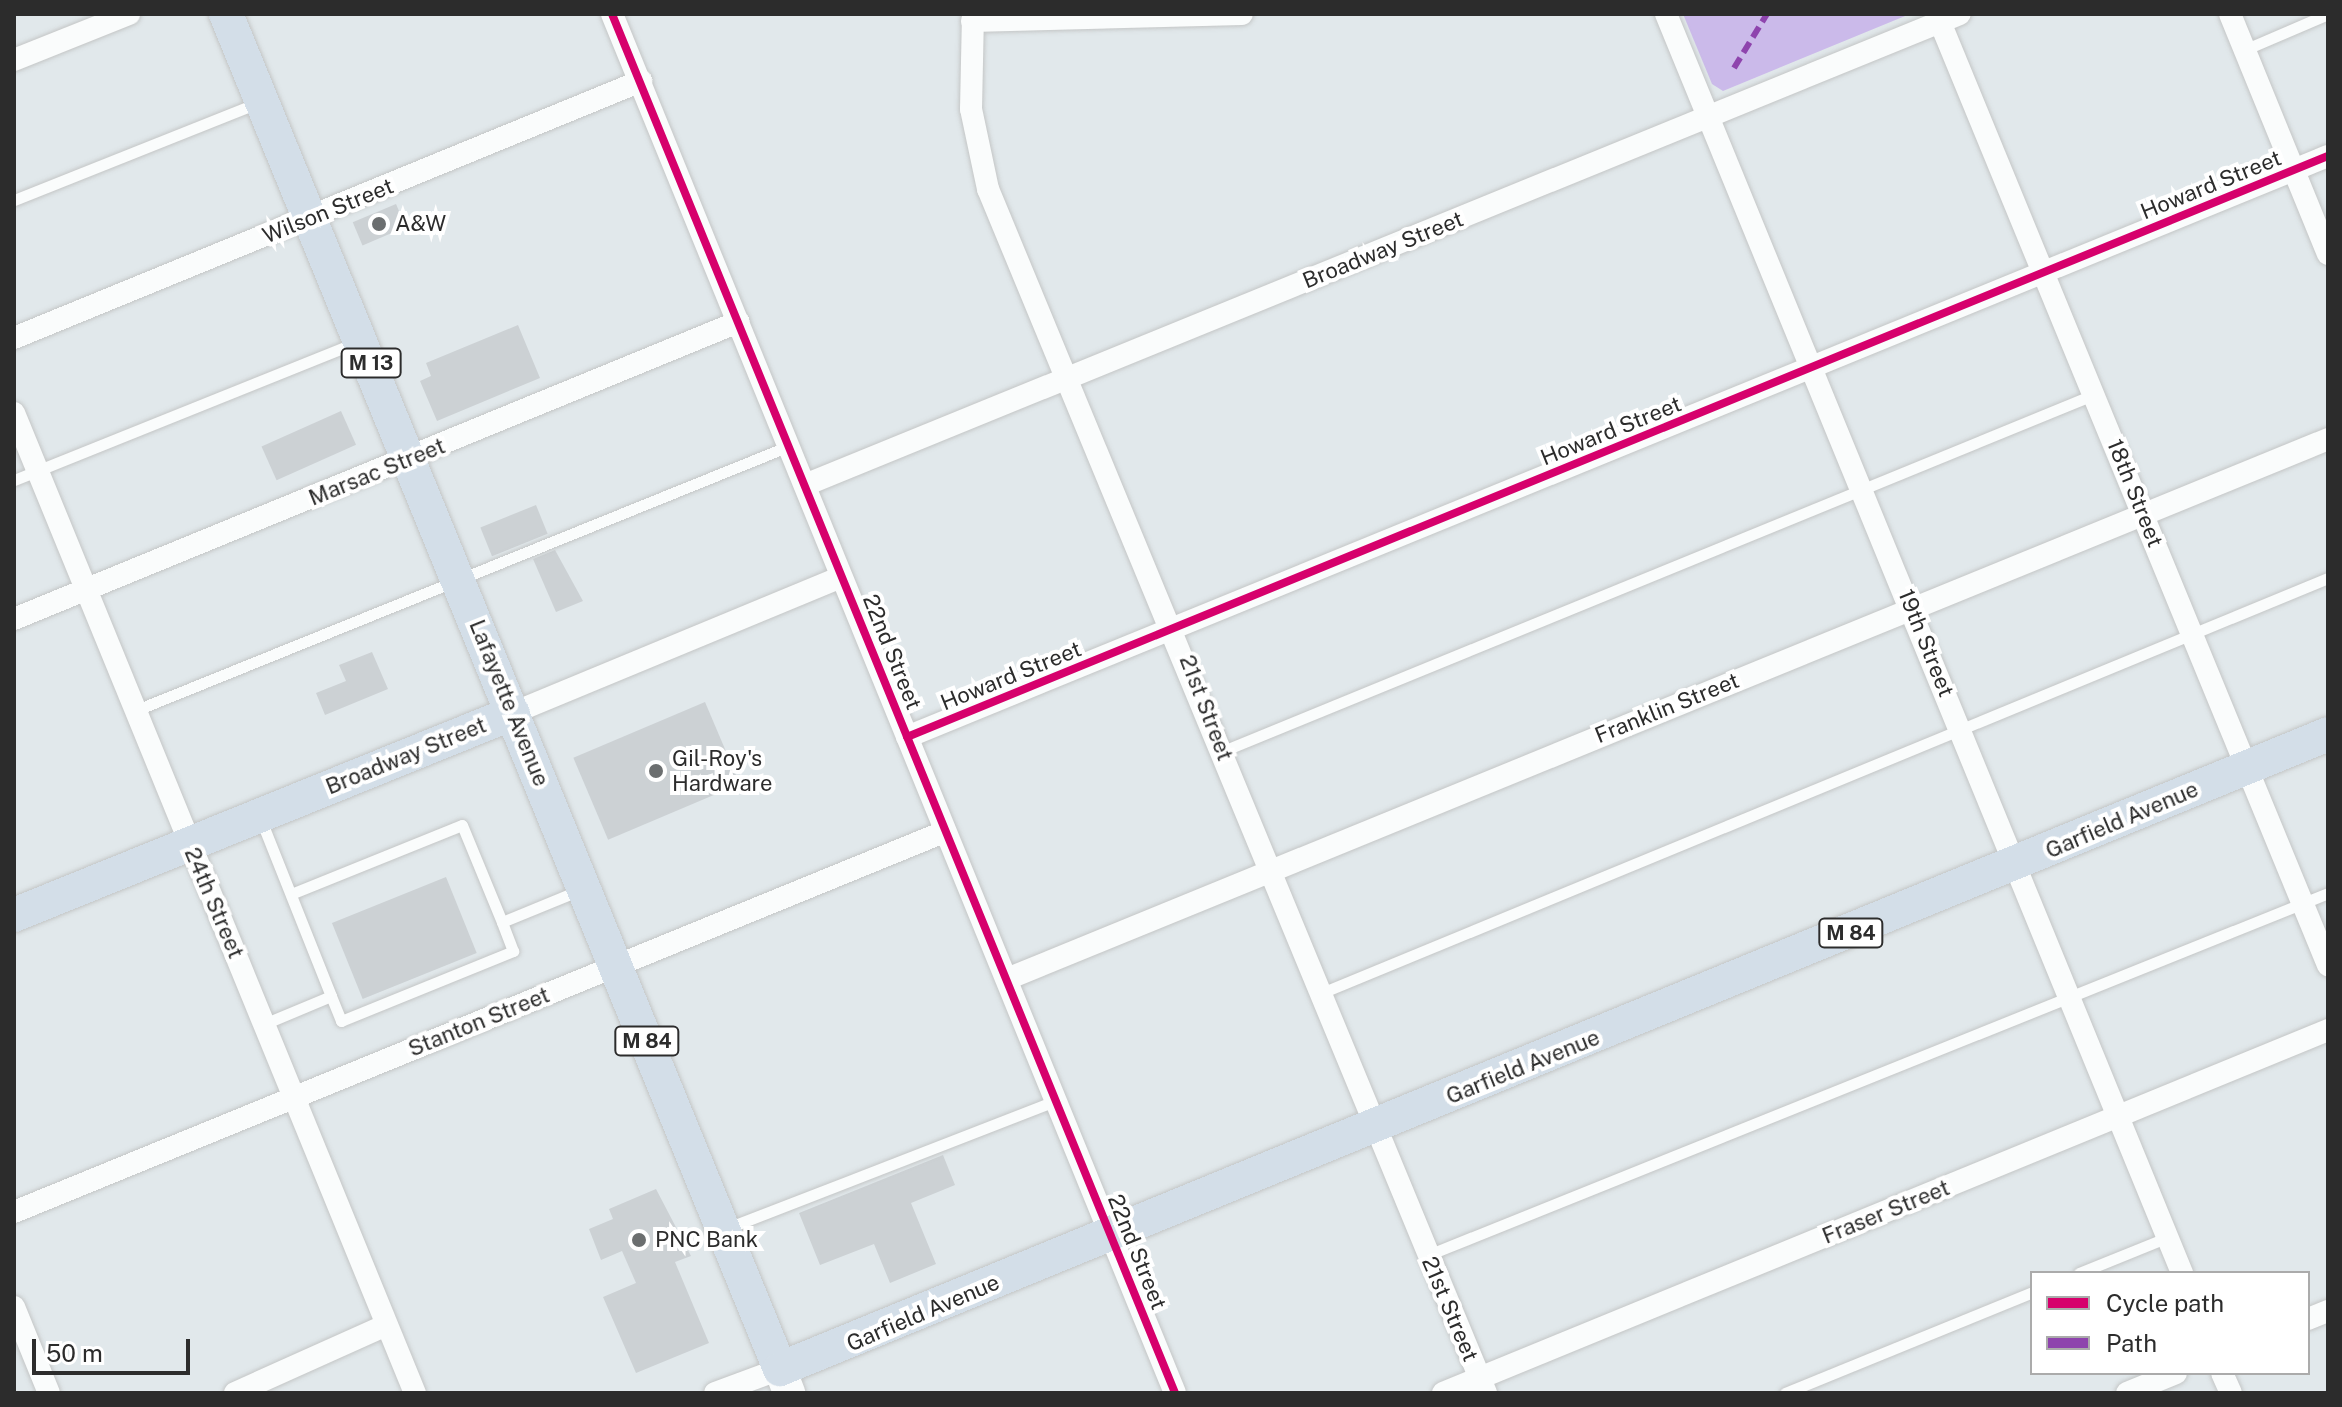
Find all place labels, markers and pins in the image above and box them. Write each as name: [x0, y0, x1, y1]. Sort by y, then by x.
place label: A&W: [395, 211, 446, 237]
marker: A&W: [370, 215, 388, 233]
place label: Gil-Roy's Hardware: [672, 745, 772, 796]
marker: Gil-Roy's Hardware: [647, 762, 665, 780]
place label: PNC Bank: [655, 1227, 758, 1253]
marker: PNC Bank: [630, 1231, 648, 1249]

